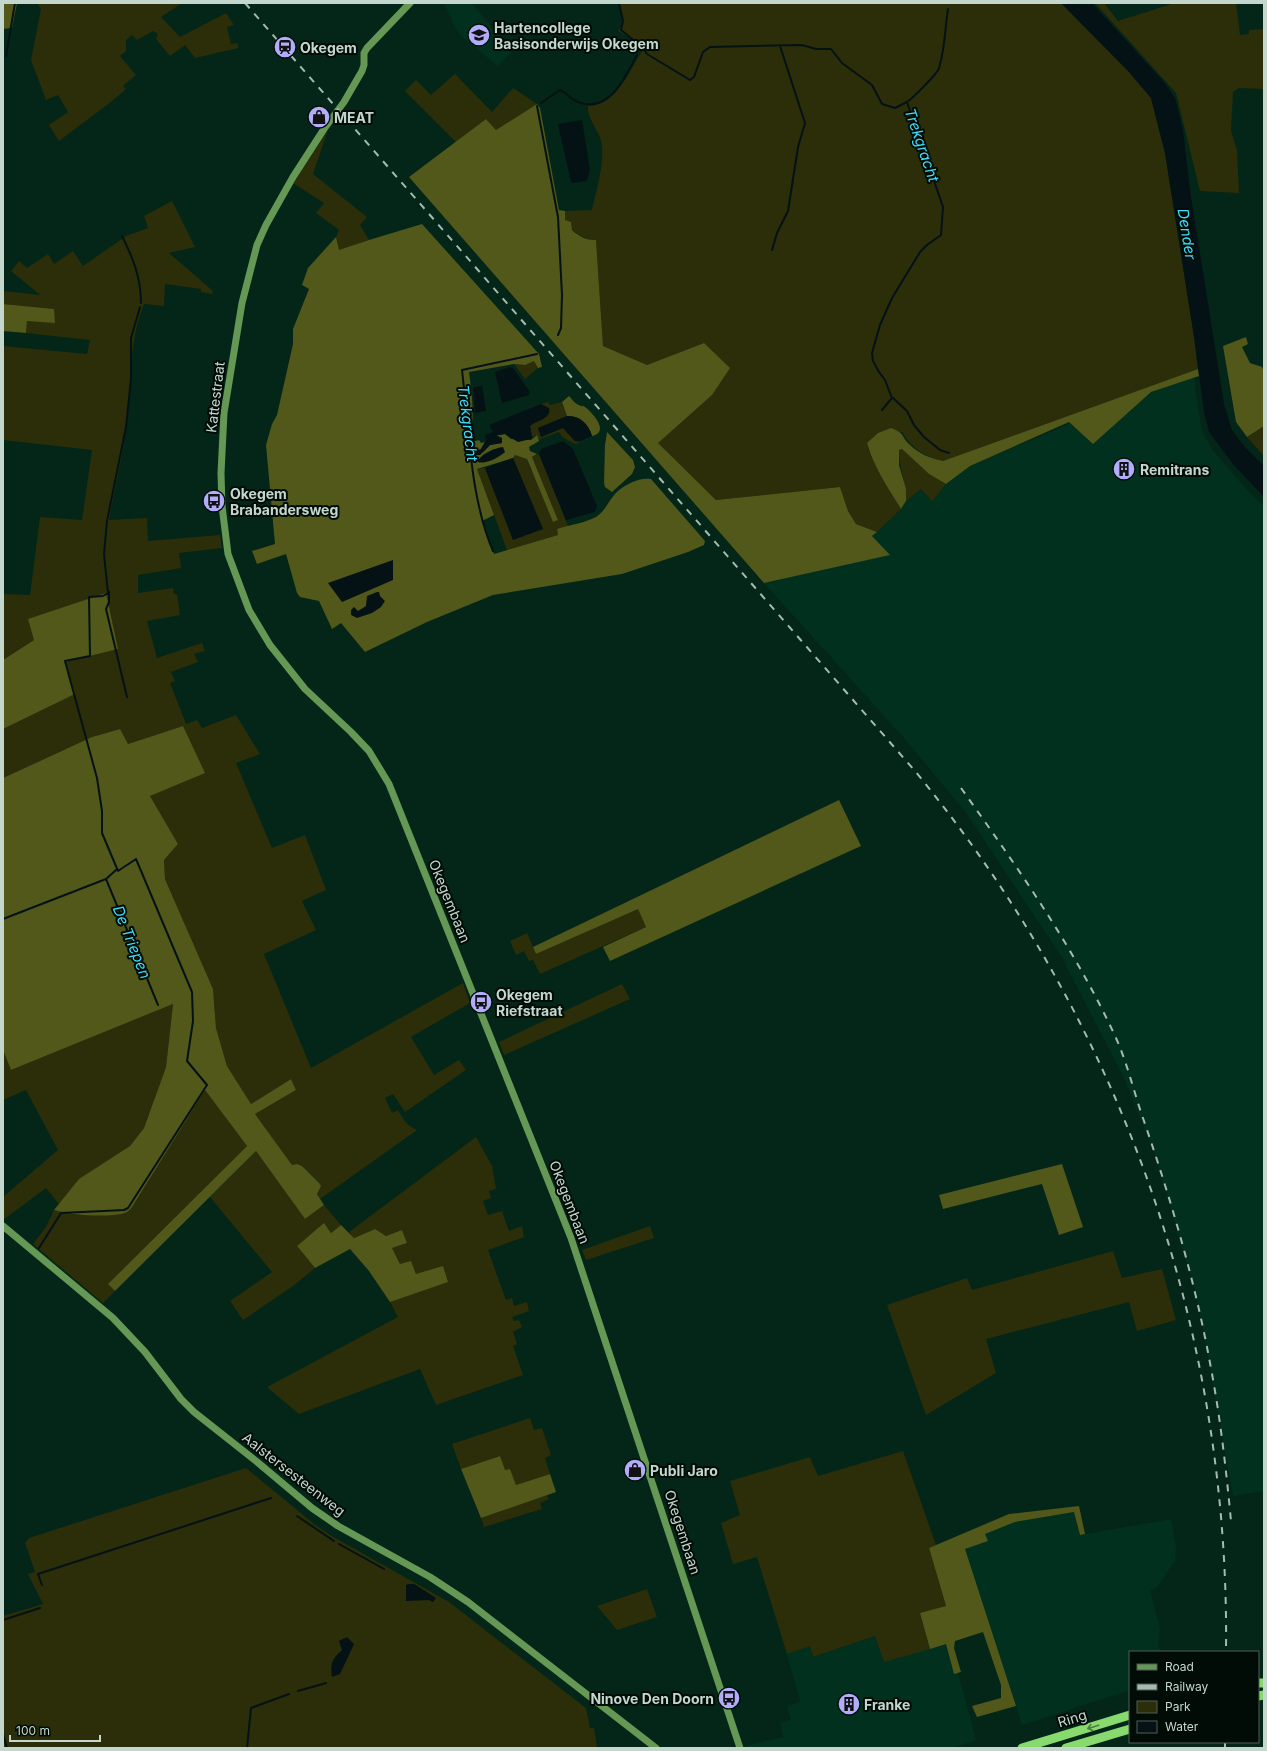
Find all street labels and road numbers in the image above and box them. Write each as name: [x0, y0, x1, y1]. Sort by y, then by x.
street label: Kattestraat: [202, 360, 228, 434]
street label: Okegembaan: [426, 857, 474, 945]
street label: Okegembaan: [546, 1158, 594, 1246]
street label: Aalstersesteenweg: [239, 1428, 349, 1520]
street label: Okegembaan: [661, 1488, 705, 1576]
street label: Ring: [1056, 1706, 1088, 1730]

